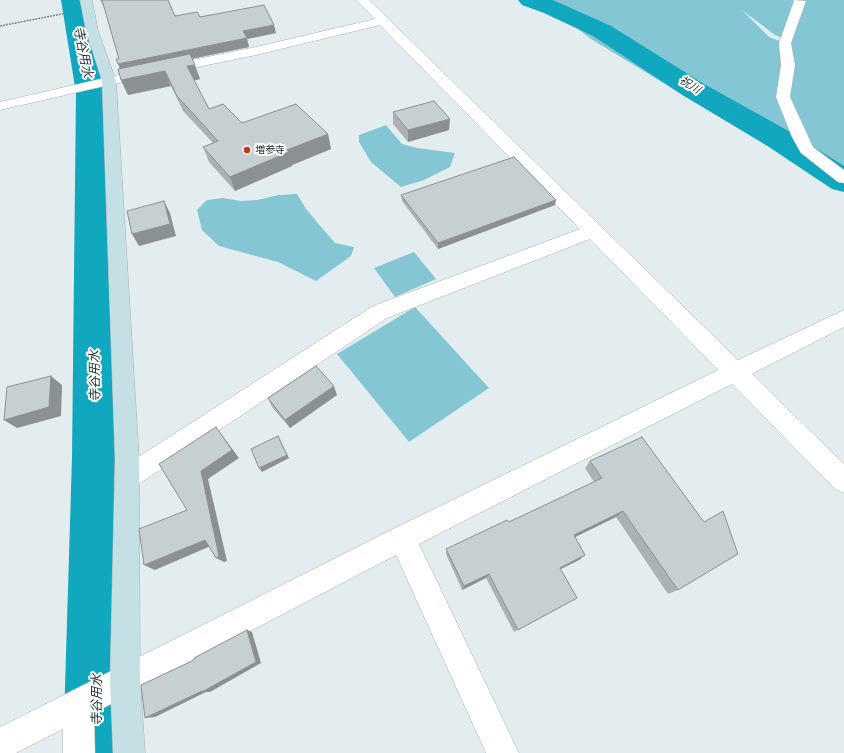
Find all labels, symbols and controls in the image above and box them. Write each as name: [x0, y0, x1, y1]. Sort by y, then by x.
water label: 寺谷用水: [70, 25, 96, 79]
water label: 祝川: [677, 74, 703, 96]
place label: 増参寺: [255, 144, 285, 156]
marker: 増参寺: [242, 145, 252, 155]
water label: 寺谷用水: [87, 350, 103, 402]
water label: 寺谷用水: [89, 674, 105, 726]

